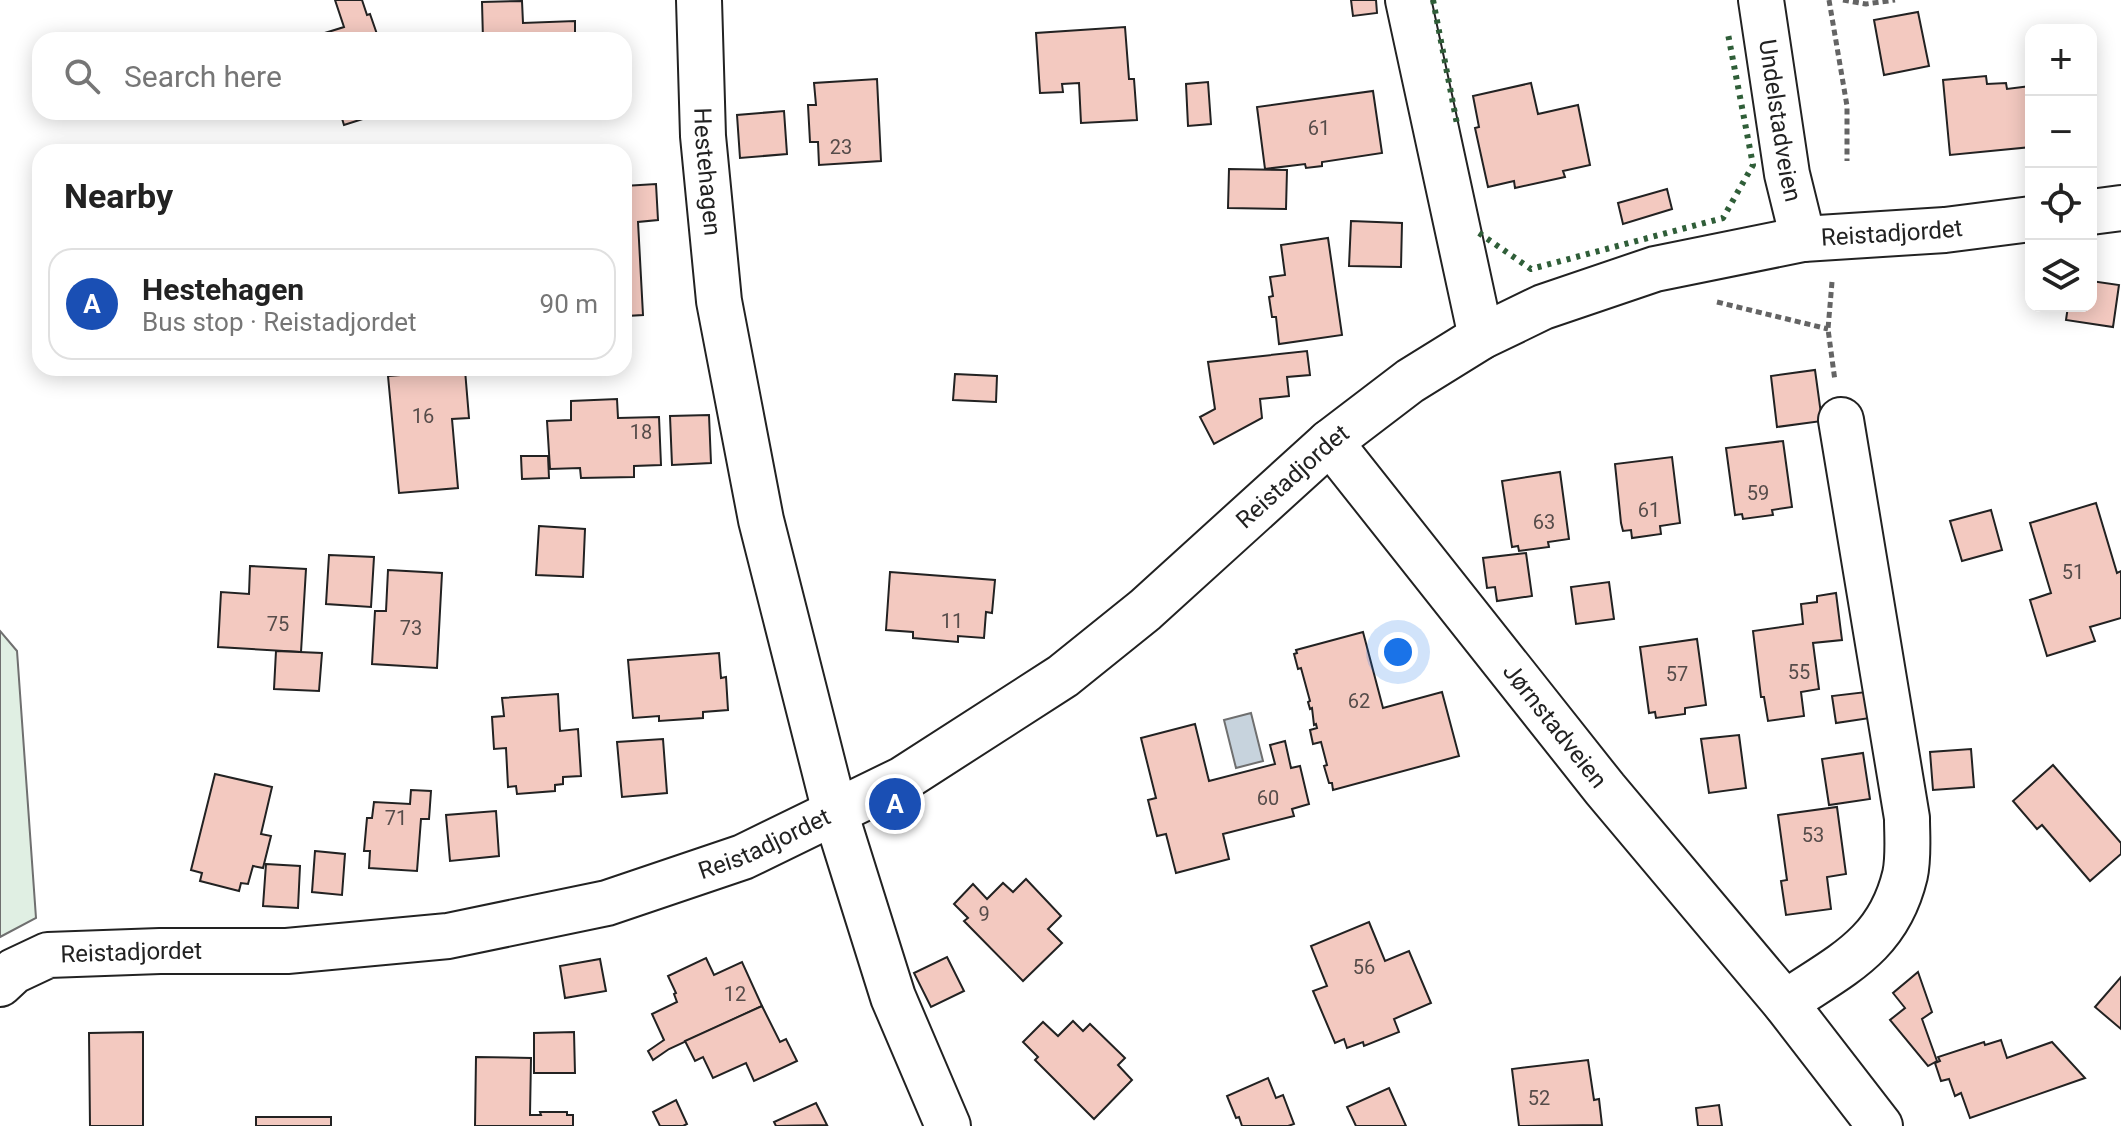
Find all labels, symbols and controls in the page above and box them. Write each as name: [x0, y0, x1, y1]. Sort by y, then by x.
map controls: [2025, 24, 2097, 312]
button: +: [2025, 24, 2097, 96]
search box: [32, 32, 632, 120]
street label: Undelstadveien: [1753, 38, 1807, 205]
icon: search: [60, 54, 104, 98]
text: Search here: [124, 59, 282, 94]
button: −: [2025, 96, 2097, 168]
street label: Hestehagen: [688, 107, 727, 237]
house number: 61: [1308, 116, 1330, 140]
house number: 23: [830, 135, 852, 159]
button: locate: [2025, 168, 2097, 240]
text: Nearby: [64, 176, 173, 216]
street label: Reistadjordet: [1820, 214, 1964, 252]
button: layers: [2025, 240, 2097, 312]
text: Hestehagen: [142, 272, 304, 307]
text: A: [83, 289, 101, 319]
text: 90 m: [540, 289, 598, 319]
text: Bus stop · Reistadjordet: [142, 307, 417, 337]
house number: 16: [412, 404, 434, 428]
street label: Reistadjordet: [1230, 419, 1355, 534]
house number: 18: [630, 420, 652, 444]
house number: 59: [1747, 481, 1769, 505]
house number: 61: [1638, 498, 1660, 522]
house number: 63: [1533, 510, 1555, 534]
house number: 51: [2062, 560, 2084, 584]
house number: 11: [941, 609, 963, 633]
house number: 75: [267, 612, 289, 636]
house number: 73: [400, 616, 422, 640]
your location: [1378, 632, 1418, 672]
street label: Jørnstadveien: [1497, 658, 1613, 794]
house number: 55: [1788, 660, 1810, 684]
house number: 57: [1666, 662, 1688, 686]
house number: 62: [1348, 689, 1370, 713]
pin: A: [869, 774, 921, 834]
house number: 60: [1257, 786, 1279, 810]
street label: Reistadjordet: [695, 803, 835, 885]
house number: 71: [385, 806, 407, 830]
house number: 53: [1802, 823, 1824, 847]
house number: 9: [978, 902, 990, 926]
street label: Reistadjordet: [60, 937, 202, 969]
house number: 56: [1353, 955, 1375, 979]
house number: 12: [724, 982, 746, 1006]
house number: 52: [1528, 1086, 1550, 1110]

